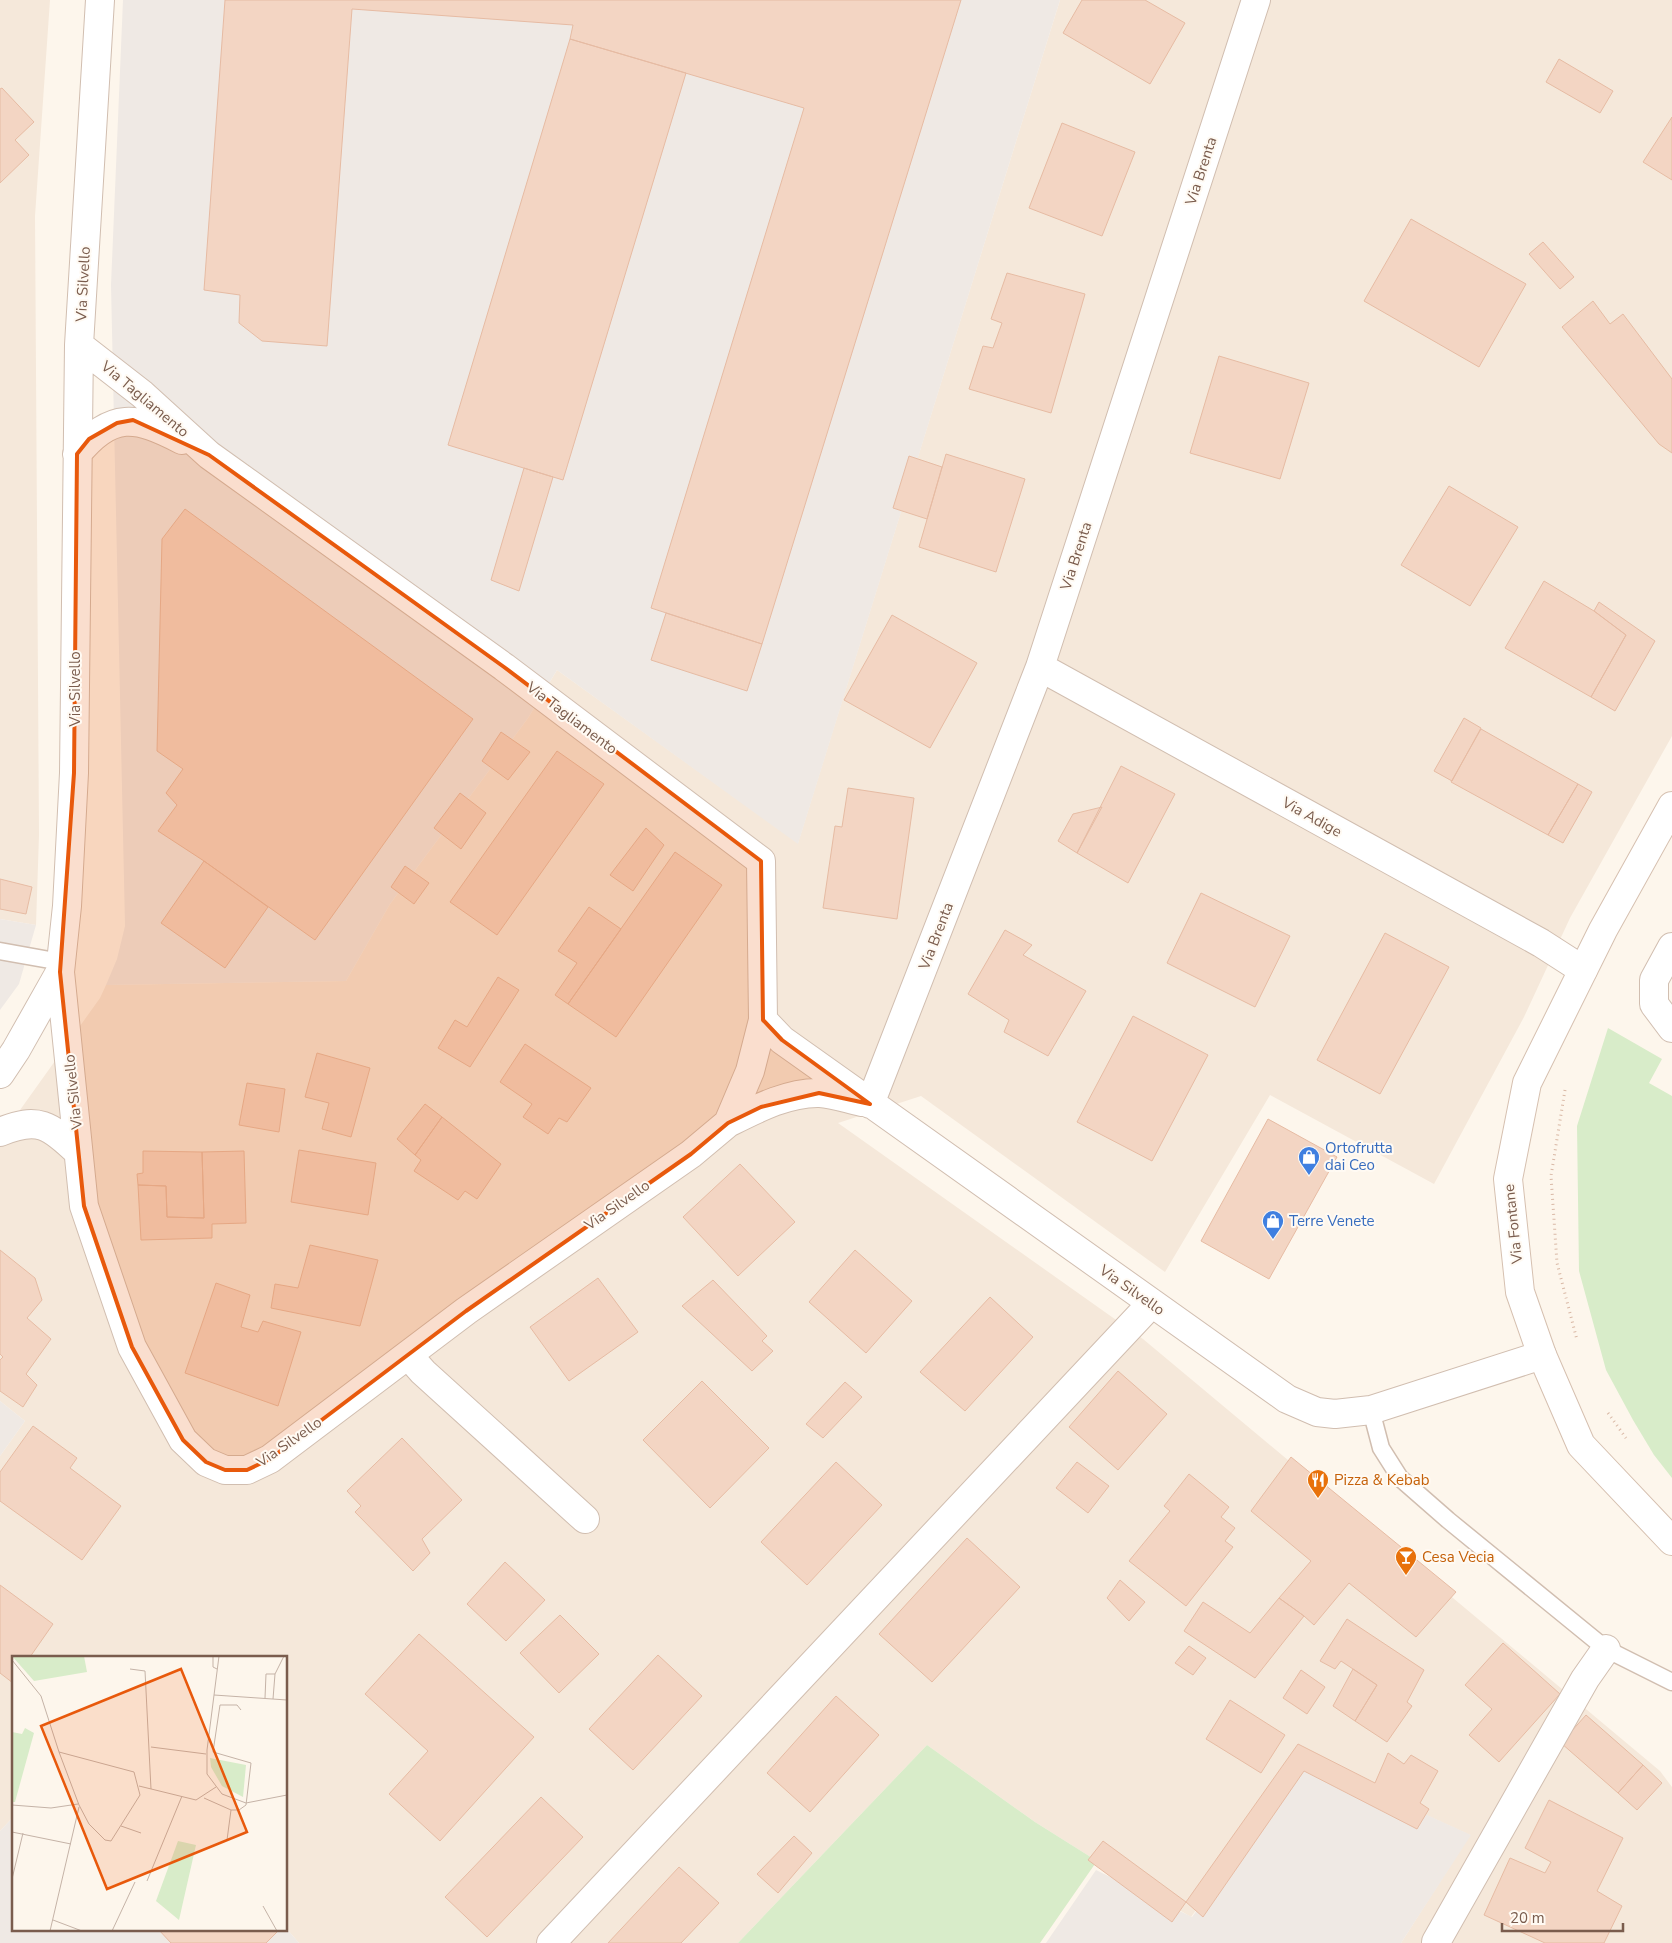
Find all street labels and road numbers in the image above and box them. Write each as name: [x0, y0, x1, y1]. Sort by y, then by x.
street label: Via Brenta: [1180, 134, 1221, 209]
street label: Via Silvello: [71, 246, 95, 323]
street label: Via Tagliamento: [96, 356, 193, 442]
street label: Via Brenta: [1055, 519, 1096, 594]
street label: Via Silvello: [65, 651, 85, 728]
street label: Via Tagliamento: [522, 677, 622, 759]
street label: Via Adige: [1278, 792, 1345, 842]
street label: Via Brenta: [914, 899, 958, 974]
street label: Via Silvello: [59, 1053, 87, 1132]
street label: Via Silvello: [580, 1175, 654, 1235]
street label: Via Fontane: [1499, 1183, 1527, 1266]
street label: Via Silvello: [1095, 1260, 1169, 1320]
street label: Via Silvello: [252, 1412, 326, 1472]

